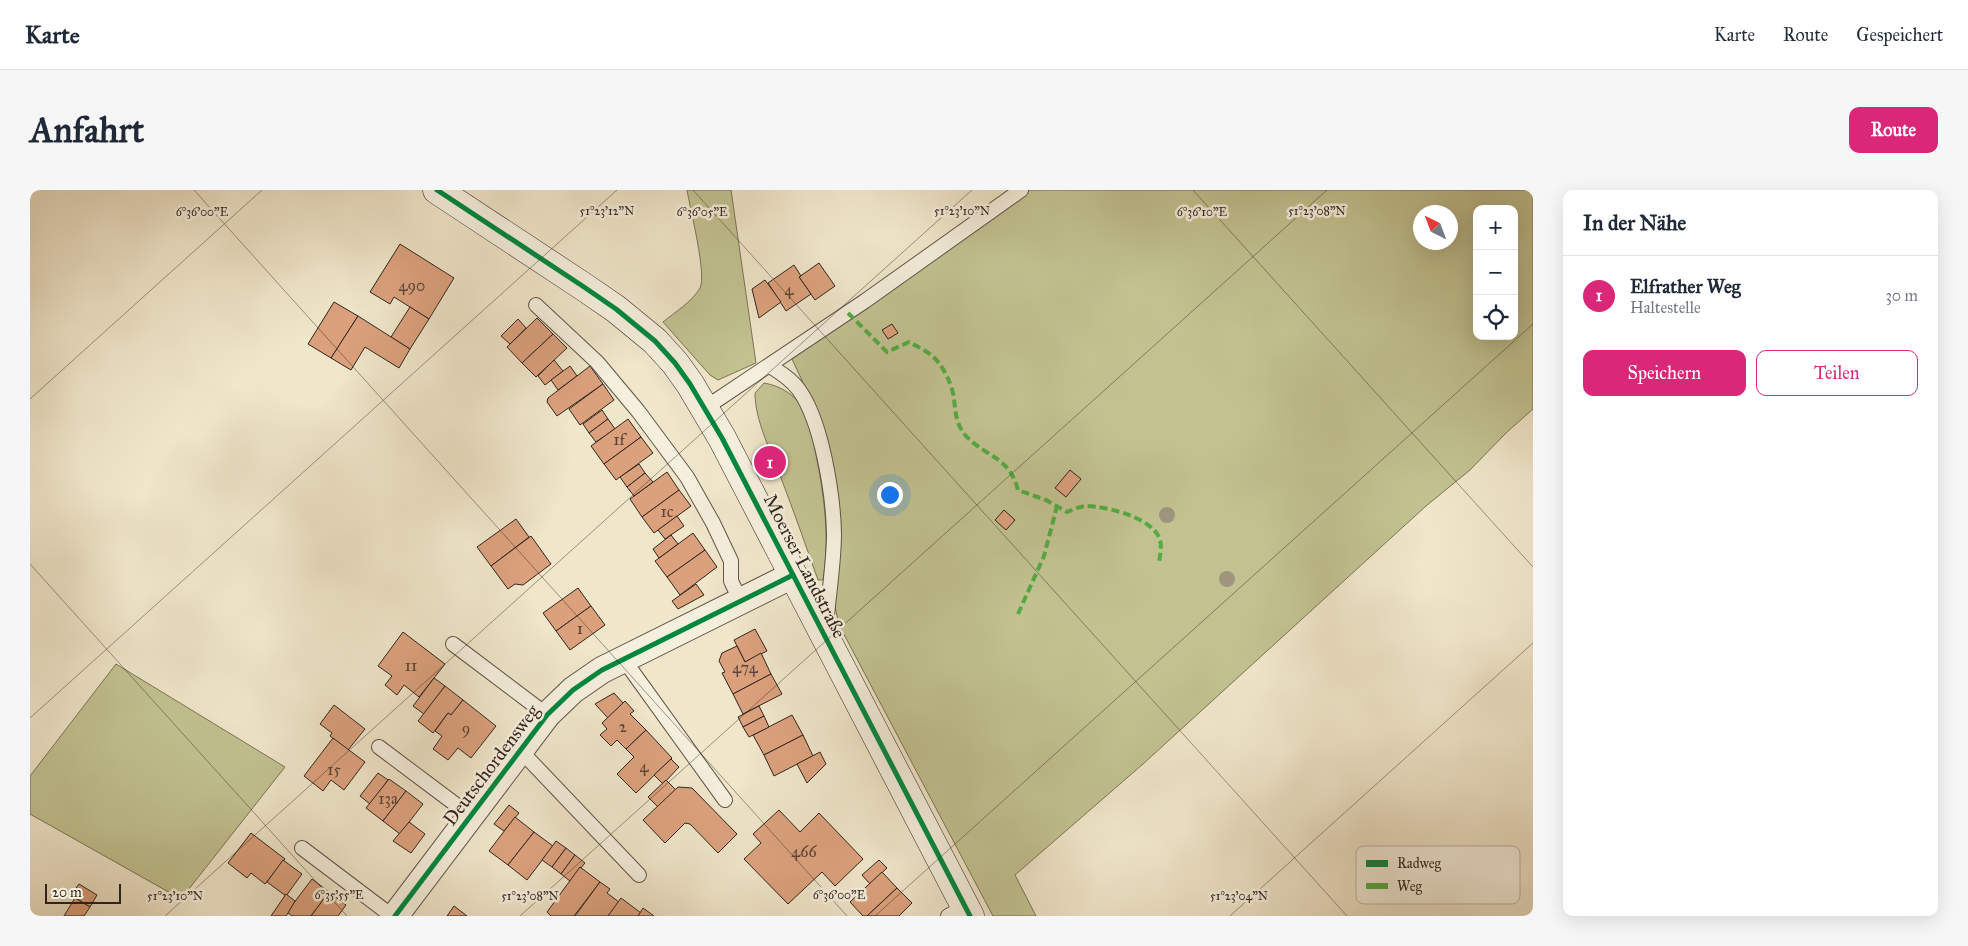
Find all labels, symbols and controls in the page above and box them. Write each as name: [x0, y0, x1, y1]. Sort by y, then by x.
text: Karte: [25, 20, 80, 50]
text: Karte: [1714, 24, 1755, 46]
text: Route: [1783, 24, 1828, 46]
text: Gespeichert: [1856, 24, 1943, 46]
button: Route: [1849, 107, 1938, 153]
text: Anfahrt: [30, 109, 144, 152]
text: 51°23'12"N: [580, 204, 634, 218]
text: 51°23'10"N: [934, 204, 990, 218]
text: 51°23'08"N: [1288, 204, 1346, 218]
text: 6°36'00"E: [176, 205, 229, 219]
text: 6°36'05"E: [676, 205, 728, 219]
text: 6°36'10"E: [1177, 205, 1228, 219]
north arrow: [1413, 205, 1458, 250]
map controls: [1473, 205, 1518, 340]
button: +: [1473, 205, 1518, 250]
text: In der Nähe: [1583, 210, 1686, 236]
button: −: [1473, 250, 1518, 295]
text: Elfrather Weg: [1630, 275, 1741, 298]
house number: 490: [399, 276, 425, 295]
house number: 4: [785, 280, 795, 299]
text: 1: [1596, 286, 1602, 305]
text: 30 m: [1885, 286, 1918, 305]
button: locate: [1473, 295, 1518, 340]
text: Haltestelle: [1630, 298, 1701, 317]
button: Speichern: [1583, 350, 1746, 396]
button: Teilen: [1756, 350, 1918, 396]
house number: 1f: [613, 430, 627, 449]
pin: 1: [754, 443, 786, 481]
your location: [877, 482, 903, 508]
street label: Moerser Landstraße: [759, 490, 851, 642]
house number: 1c: [660, 502, 674, 521]
house number: 1: [577, 619, 583, 638]
house number: 11: [405, 656, 417, 675]
house number: 474: [732, 658, 759, 677]
street label: Deutschordensweg: [438, 700, 545, 831]
house number: 2: [619, 717, 627, 736]
house number: 9: [462, 719, 470, 738]
house number: 4: [640, 757, 650, 776]
house number: 15: [327, 760, 341, 779]
house number: 13a: [378, 789, 398, 808]
house number: 466: [791, 842, 817, 861]
legend: [1356, 846, 1520, 904]
text: Radweg: [1397, 855, 1442, 872]
text: Weg: [1397, 878, 1423, 895]
scale bar: [45, 881, 121, 904]
text: 20 m: [52, 884, 82, 901]
text: 6°35'55"E: [314, 888, 364, 902]
text: 6°36'00"E: [813, 888, 866, 902]
text: 51°23'10"N: [147, 889, 203, 903]
text: 51°23'08"N: [501, 889, 559, 903]
text: 51°23'04"N: [1210, 889, 1268, 903]

